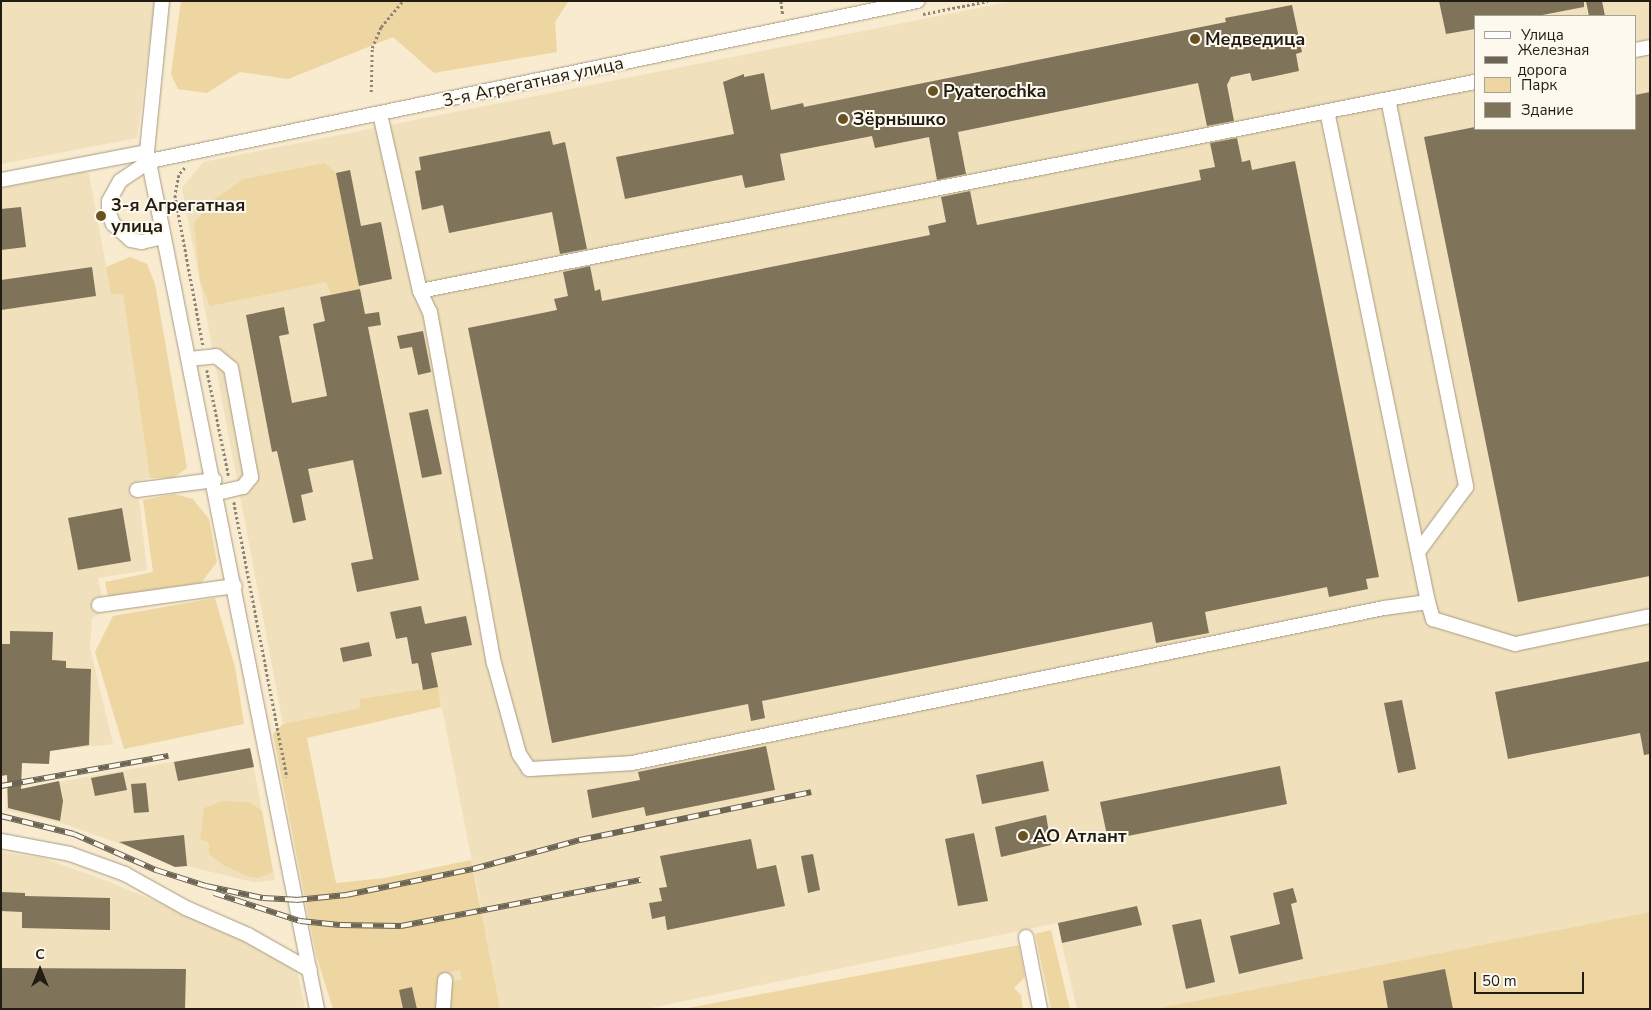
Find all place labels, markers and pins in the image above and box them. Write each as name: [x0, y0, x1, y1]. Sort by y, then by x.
place label: Медведица: [1205, 28, 1305, 50]
marker: Медведица: [1189, 33, 1201, 45]
place label: Pyaterochka: [943, 80, 1046, 102]
marker: Pyaterochka: [927, 85, 939, 97]
place label: Зёрнышко: [853, 108, 946, 130]
marker: Зёрнышко: [837, 113, 849, 125]
place label: 3-я Агрегатная улица: [111, 195, 245, 238]
marker: 3-я Агрегатная улица: [95, 210, 107, 222]
place label: АО Атлант: [1033, 825, 1127, 847]
marker: АО Атлант: [1017, 830, 1029, 842]

